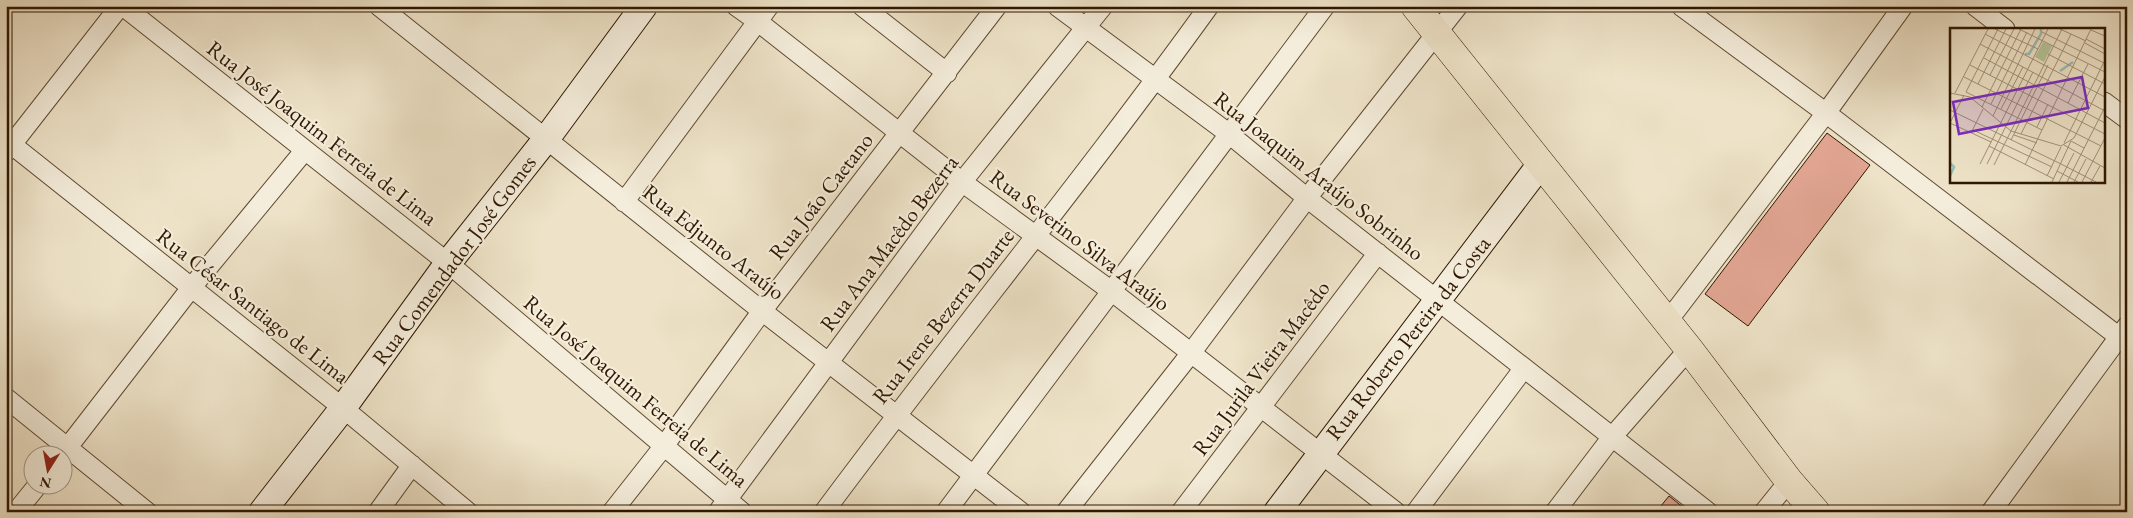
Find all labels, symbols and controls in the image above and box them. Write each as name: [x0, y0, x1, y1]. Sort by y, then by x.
inset map: [1950, 28, 2106, 182]
street label: Rua José Joaquim Ferreia de Lima: [201, 34, 443, 232]
street label: Rua Joaquim Araújo Sobrinho: [1208, 85, 1430, 267]
street label: Rua João Caetano: [762, 126, 880, 265]
street label: Rua Comendador José Gomes: [365, 149, 543, 371]
street label: Rua Ana Macêdo Bezerra: [813, 149, 965, 337]
street label: Rua Severino Silva Araújo: [984, 163, 1176, 317]
street label: Rua Edjunto Araújo: [637, 177, 791, 307]
street label: Rua César Santiago de Lima: [151, 222, 356, 391]
street label: Rua Irene Bezerra Duarte: [866, 222, 1021, 409]
street label: Rua Roberto Pereira da Costa: [1319, 230, 1497, 446]
street label: Rua Jurila Vieira Macêdo: [1186, 275, 1336, 461]
street label: Rua José Joaquim Ferreia de Lima: [518, 288, 755, 494]
north arrow: [22, 446, 72, 496]
text: N: [38, 473, 53, 493]

